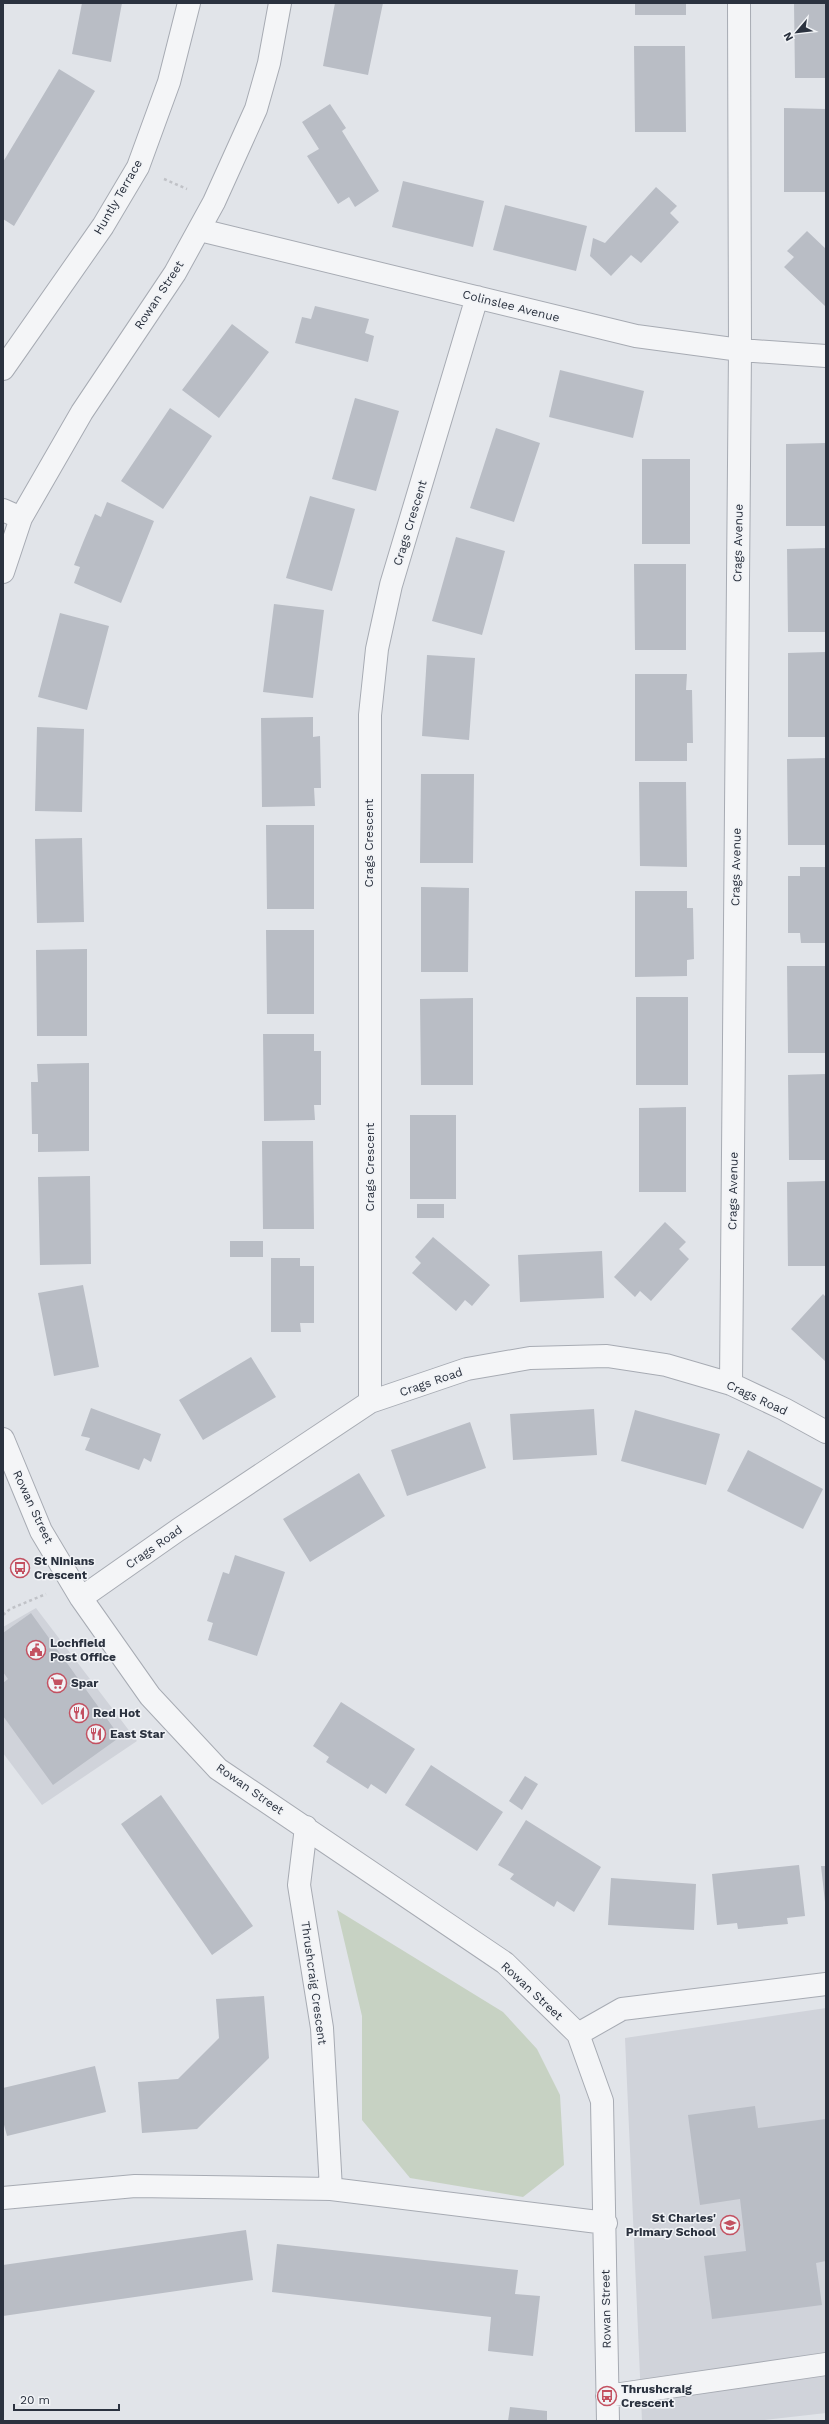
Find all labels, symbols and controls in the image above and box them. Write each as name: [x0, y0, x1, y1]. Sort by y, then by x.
north arrow: [777, 12, 817, 52]
text: N: [781, 30, 796, 43]
street label: Huntly Terrace: [91, 157, 145, 237]
street label: Rowan Street: [132, 258, 186, 332]
street label: Colinslee Avenue: [461, 287, 561, 325]
street label: Crags Crescent: [390, 479, 430, 567]
street label: Crags Avenue: [730, 504, 746, 582]
street label: Crags Crescent: [362, 799, 376, 887]
street label: Crags Avenue: [728, 828, 744, 906]
street label: Crags Crescent: [363, 1123, 377, 1211]
street label: Crags Avenue: [725, 1152, 741, 1230]
street label: Crags Road: [398, 1365, 464, 1399]
street label: Crags Road: [724, 1378, 790, 1418]
street label: Rowan Street: [10, 1468, 56, 1546]
street label: Crags Road: [123, 1522, 185, 1572]
place label: St Ninians Crescent: [34, 1554, 95, 1582]
bus stop icon: St Ninians Crescent: [9, 1557, 31, 1579]
place label: Lochfield Post Office: [50, 1636, 116, 1664]
public building icon: Lochfield Post Office: [25, 1639, 47, 1661]
supermarket icon: Spar: [46, 1672, 68, 1694]
place label: Spar: [71, 1676, 99, 1690]
restaurant icon: Red Hot: [68, 1702, 90, 1724]
place label: Red Hot: [93, 1706, 141, 1720]
restaurant icon: East Star: [85, 1723, 107, 1745]
place label: East Star: [110, 1727, 166, 1741]
street label: Rowan Street: [214, 1761, 286, 1817]
street label: Thrushcraig Crescent: [298, 1920, 330, 2046]
street label: Rowan Street: [498, 1959, 566, 2023]
place label: St Charles' Primary School: [626, 2211, 716, 2239]
school or university icon: St Charles' Primary School: [719, 2214, 741, 2236]
street label: Rowan Street: [598, 2269, 614, 2349]
place label: Thrushcraig Crescent: [621, 2382, 692, 2410]
bus stop icon: Thrushcraig Crescent: [596, 2385, 618, 2407]
scale bar: [14, 2386, 119, 2412]
text: 20 m: [20, 2393, 50, 2407]

